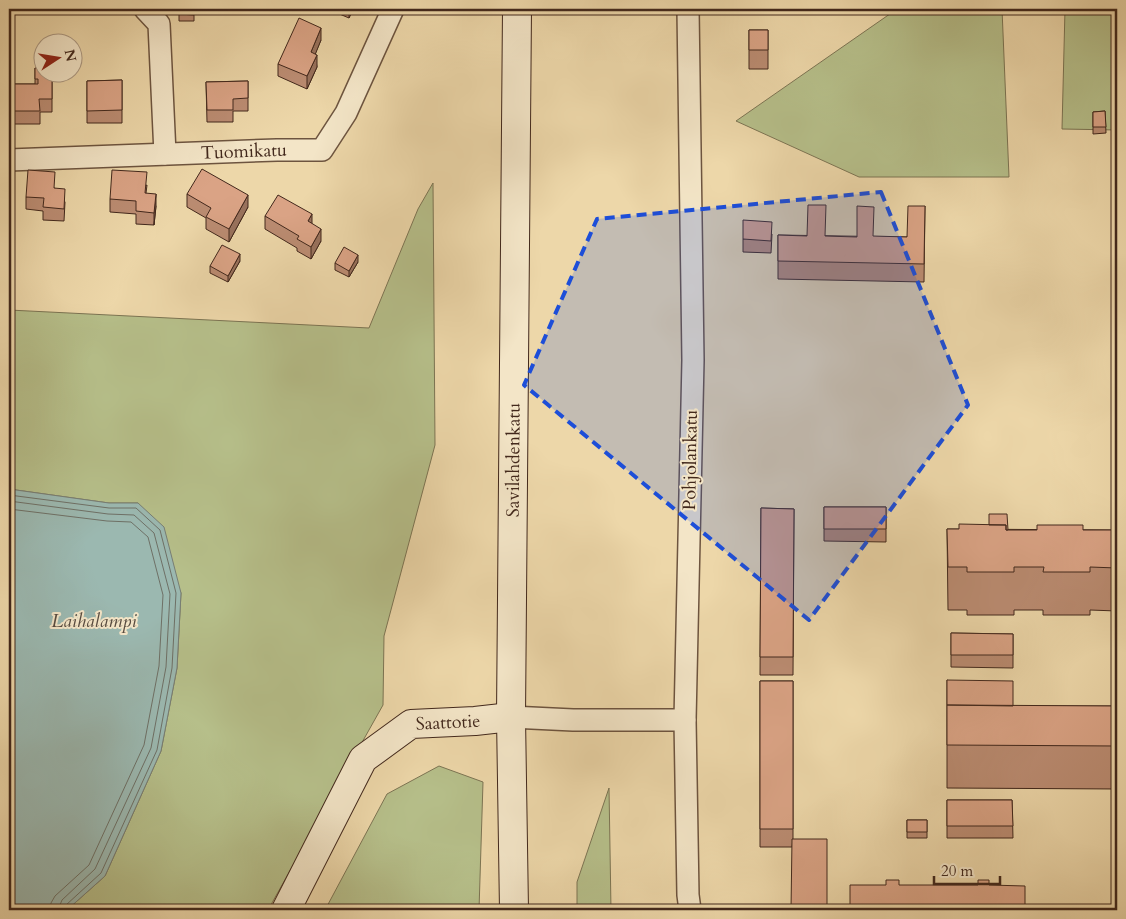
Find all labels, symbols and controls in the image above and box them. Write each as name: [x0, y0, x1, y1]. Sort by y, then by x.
north arrow: [32, 32, 82, 82]
text: N: [60, 47, 81, 63]
street label: Tuomikatu: [200, 138, 287, 166]
street label: Savilahdenkatu: [501, 403, 527, 517]
street label: Pohjolankatu: [677, 409, 704, 511]
water label: Laihalampi: [51, 608, 138, 634]
street label: Saattotie: [415, 708, 482, 737]
scale bar: [934, 854, 1000, 886]
text: 20 m: [941, 861, 973, 881]

